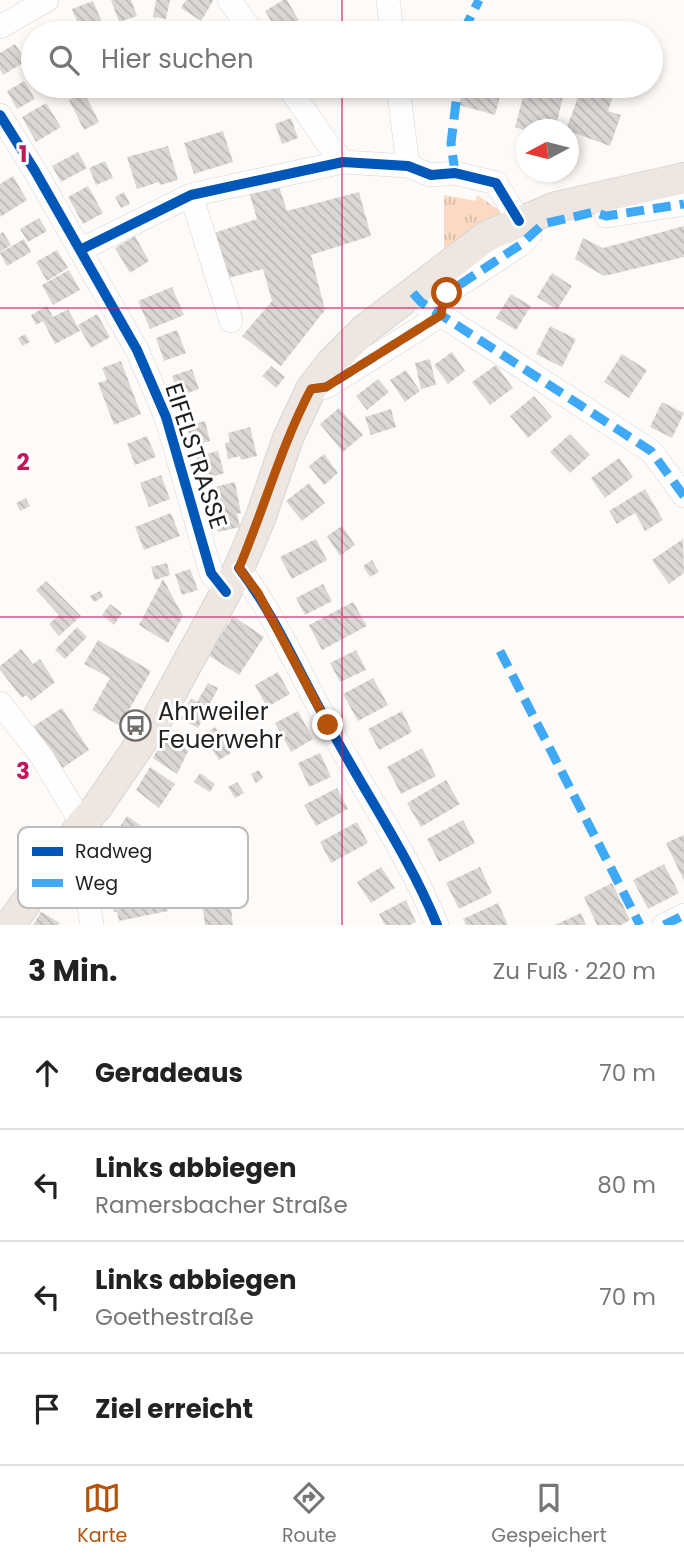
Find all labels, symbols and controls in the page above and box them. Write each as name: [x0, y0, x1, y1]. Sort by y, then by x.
search box: [21, 21, 663, 98]
icon: search: [45, 41, 83, 79]
text: Hier suchen: [101, 41, 254, 77]
north arrow: [516, 119, 579, 182]
text: 1: [19, 138, 27, 170]
route start: [431, 277, 462, 308]
street label: EIFELSTRASSE: [157, 379, 236, 533]
text: 2: [16, 446, 30, 478]
place label: Ahrweiler Feuerwehr: [158, 695, 283, 756]
bus stop icon: Ahrweiler Feuerwehr: [118, 709, 152, 743]
route end: [312, 709, 343, 740]
text: 3: [16, 755, 30, 787]
legend: [18, 827, 248, 908]
text: Radweg: [75, 838, 152, 865]
text: Weg: [75, 870, 118, 897]
text: 3 Min.: [28, 949, 118, 992]
text: Zu Fuß · 220 m: [493, 955, 656, 987]
icon: ahead: [28, 1054, 66, 1092]
text: Geradeaus: [95, 1055, 243, 1091]
text: 70 m: [599, 1057, 656, 1089]
text: Links abbiegen: [95, 1150, 297, 1186]
icon: left: [28, 1166, 66, 1204]
text: 80 m: [597, 1169, 656, 1201]
text: Ramersbacher Straße: [95, 1189, 348, 1221]
text: Links abbiegen: [95, 1262, 297, 1298]
icon: left: [28, 1278, 66, 1316]
text: 70 m: [599, 1281, 656, 1313]
text: Goethestraße: [95, 1301, 254, 1333]
icon: arrive: [28, 1390, 66, 1428]
text: Ziel erreicht: [95, 1391, 253, 1427]
tab: Karte: [77, 1479, 127, 1550]
tab: Route: [282, 1479, 337, 1550]
tab: Gespeichert: [491, 1479, 607, 1550]

